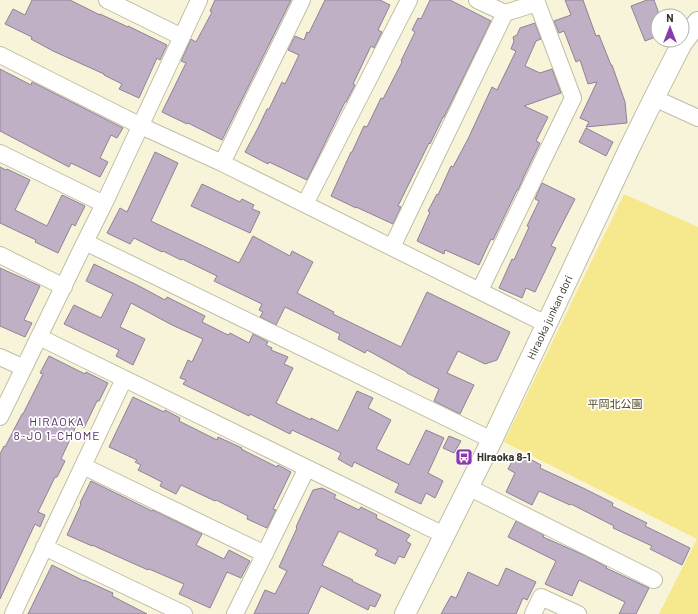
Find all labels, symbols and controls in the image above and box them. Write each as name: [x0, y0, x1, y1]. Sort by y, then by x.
north arrow: [650, 8, 690, 48]
text: N: [666, 11, 674, 24]
street label: Hiraoka junkan dori: [524, 273, 575, 361]
park label: 平岡北公園: [588, 397, 643, 410]
district label: HIRAOKA 8-JO 1-CHOME: [14, 414, 100, 442]
bus stop icon: Hiraoka 8-1: [454, 447, 474, 467]
place label: Hiraoka 8-1: [477, 450, 531, 463]

